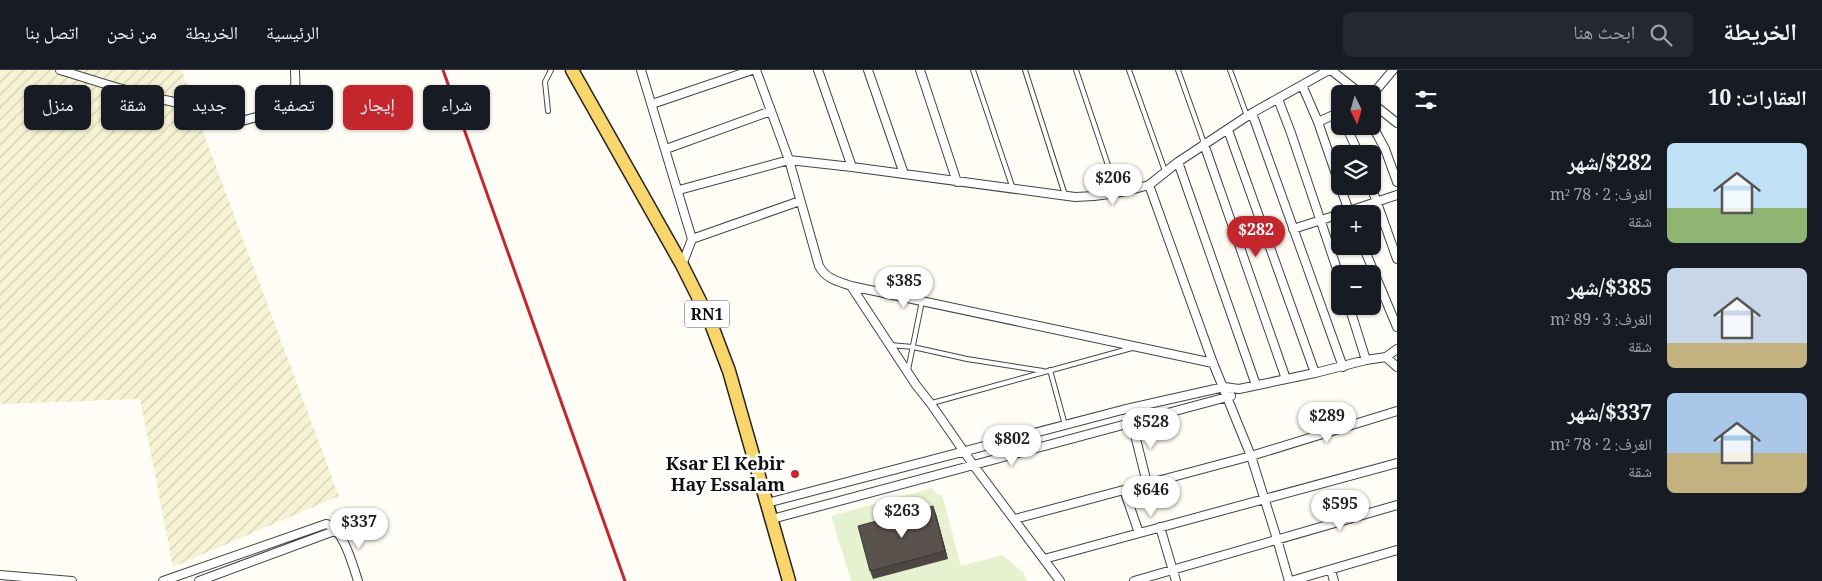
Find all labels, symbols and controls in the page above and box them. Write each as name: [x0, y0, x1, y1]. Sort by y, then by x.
search box: [1343, 12, 1693, 57]
text: الخريطة: [1723, 14, 1797, 55]
text: ابحث هنا: [1573, 19, 1635, 51]
text: اتصل بنا: [25, 20, 79, 50]
text: من نحن: [107, 20, 157, 50]
text: الخريطة: [185, 20, 238, 50]
text: الرئيسية: [266, 20, 319, 50]
icon: search: [1647, 21, 1675, 49]
text: العقارات: 10: [1708, 83, 1807, 118]
chip: منزل: [24, 85, 91, 130]
chip: شقة: [101, 85, 164, 130]
chip: جديد: [174, 85, 245, 130]
chip: تصفية: [255, 85, 333, 130]
chip: إيجار: [343, 85, 413, 130]
chip: شراء: [423, 85, 490, 130]
north arrow: [1331, 85, 1381, 135]
map controls: [1331, 85, 1381, 315]
icon: filters: [1412, 86, 1440, 114]
button: layers: [1331, 145, 1381, 195]
text: $282/شهر: [1568, 148, 1652, 183]
icon: home: [1707, 163, 1767, 223]
pin: $206: [1083, 164, 1143, 206]
text: $206: [1095, 166, 1131, 193]
text: الغرف: 2 · 78 m²: [1550, 183, 1652, 210]
button: +: [1331, 205, 1381, 255]
text: شقة: [1628, 210, 1652, 237]
pin: $282: [1226, 216, 1286, 258]
text: $282: [1238, 218, 1274, 245]
button: −: [1331, 265, 1381, 315]
pin: $385: [874, 266, 934, 309]
text: $385: [886, 269, 922, 296]
text: $385/شهر: [1568, 273, 1652, 308]
icon: home: [1707, 288, 1767, 348]
road number: RN1: [684, 300, 730, 328]
text: الغرف: 3 · 89 m²: [1550, 308, 1652, 335]
text: شقة: [1628, 335, 1652, 362]
text: $337/شهر: [1568, 398, 1652, 433]
pin: $289: [1297, 402, 1357, 444]
text: $289: [1309, 404, 1345, 431]
pin: $528: [1121, 408, 1181, 450]
text: $528: [1133, 410, 1169, 437]
icon: home: [1707, 413, 1767, 473]
pin: $802: [982, 424, 1042, 467]
text: $802: [994, 427, 1030, 454]
text: الغرف: 2 · 78 m²: [1550, 433, 1652, 460]
place label: Ksar El Kebir Hay Essalam: [666, 451, 786, 502]
text: شقة: [1628, 460, 1652, 487]
marker: Ksar El Kebir Hay Essalam: [789, 468, 801, 480]
pin: $646: [1121, 476, 1181, 518]
text: $646: [1133, 478, 1169, 505]
pin: $595: [1310, 490, 1370, 532]
text: $595: [1322, 492, 1358, 519]
pin: $263: [872, 496, 932, 539]
text: $263: [884, 499, 920, 526]
pin: $337: [329, 508, 389, 550]
text: $337: [341, 510, 377, 537]

